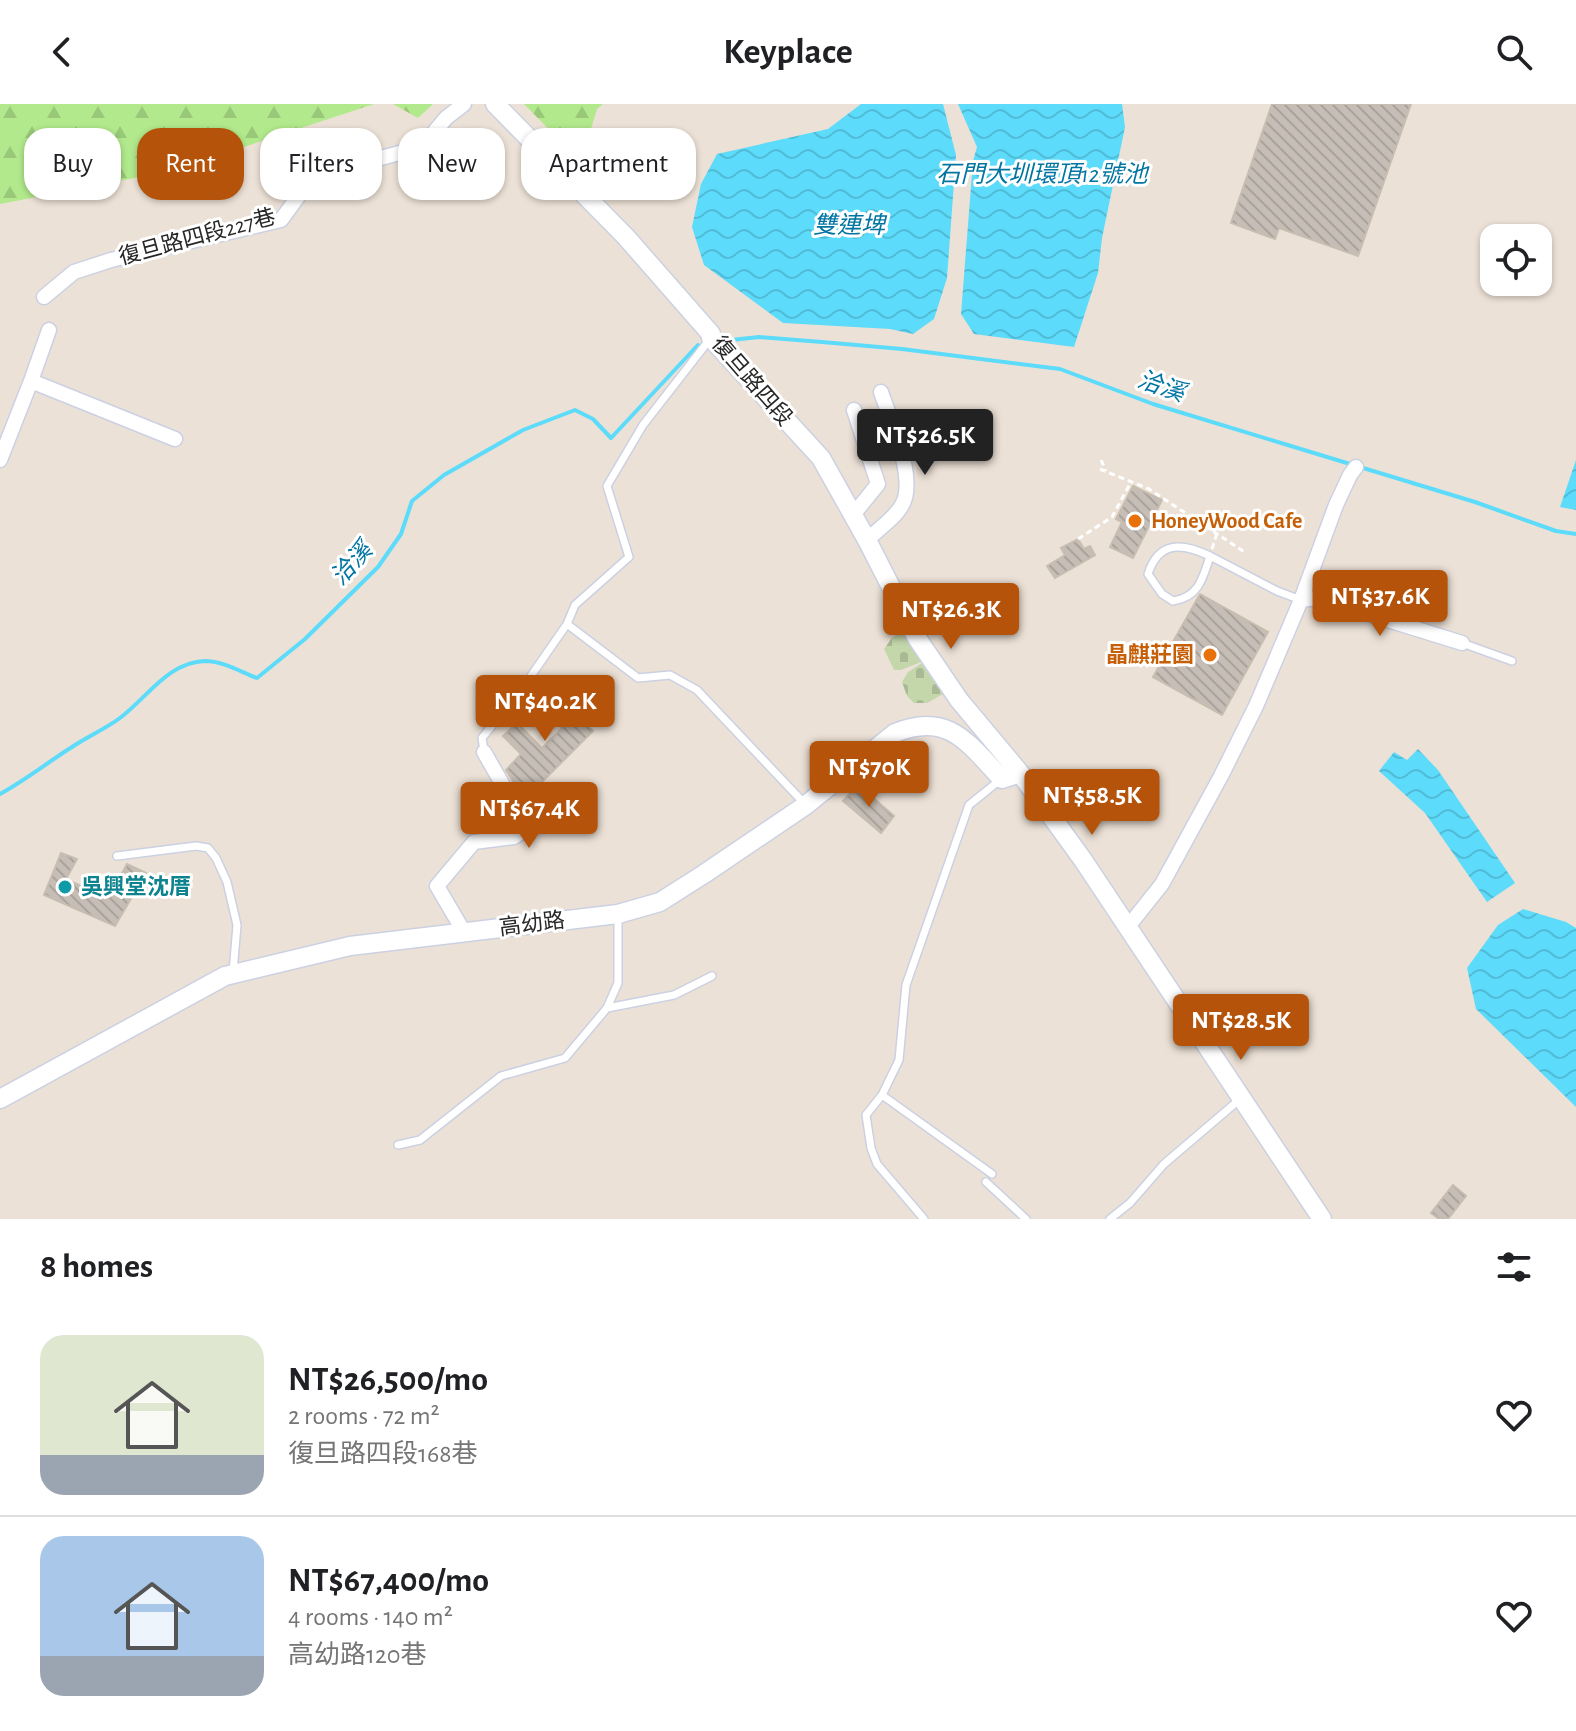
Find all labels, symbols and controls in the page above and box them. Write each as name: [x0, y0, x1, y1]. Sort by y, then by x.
icon: back: [40, 30, 84, 74]
icon: search: [1492, 30, 1536, 74]
text: Keyplace: [723, 34, 853, 70]
chip: Buy: [24, 128, 121, 200]
chip: Rent: [137, 128, 244, 200]
chip: Filters: [260, 128, 382, 200]
chip: New: [398, 128, 505, 200]
chip: Apartment: [521, 128, 696, 200]
water label: 石門大圳環頂12號池: [936, 161, 1151, 187]
street label: 復旦路四段227巷: [116, 205, 278, 268]
water label: 雙連埤: [813, 212, 888, 238]
map controls: [1480, 224, 1552, 296]
button: locate: [1480, 224, 1552, 296]
street label: 復旦路四段: [708, 332, 797, 430]
water label: 洽溪: [1134, 366, 1191, 407]
pin: NT$26.5K: [842, 409, 1008, 477]
text: NT$26.5K: [875, 422, 975, 448]
place label: HoneyWood Cafe: [1151, 510, 1302, 533]
marker: HoneyWood Cafe: [1126, 512, 1144, 530]
water label: 洽溪: [326, 535, 379, 590]
pin: NT$37.6K: [1297, 570, 1463, 638]
pin: NT$26.3K: [868, 583, 1034, 651]
text: NT$37.6K: [1331, 583, 1429, 609]
text: NT$26.3K: [901, 596, 1001, 622]
place label: 晶麒莊園: [1106, 643, 1194, 666]
marker: 晶麒莊園: [1201, 646, 1219, 664]
pin: NT$40.2K: [462, 675, 628, 743]
text: NT$40.2K: [494, 688, 596, 714]
pin: NT$70K: [804, 741, 934, 809]
text: NT$70K: [828, 754, 910, 780]
pin: NT$58.5K: [1009, 769, 1175, 837]
pin: NT$67.4K: [446, 782, 612, 850]
text: NT$58.5K: [1042, 782, 1142, 808]
text: NT$67.4K: [479, 795, 579, 821]
place label: 吳興堂沈厝: [81, 875, 191, 898]
marker: 吳興堂沈厝: [56, 878, 74, 896]
street label: 高幼路: [498, 908, 566, 939]
pin: NT$28.5K: [1158, 994, 1324, 1062]
text: NT$28.5K: [1191, 1007, 1291, 1033]
icon: filters: [1492, 1245, 1536, 1289]
text: 8 homes: [40, 1250, 153, 1284]
text: NT$26,500/mo: [288, 1363, 488, 1397]
icon: home: [104, 1367, 200, 1463]
icon: heart: [1492, 1393, 1536, 1437]
text: 2 rooms · 72 m²: [288, 1403, 440, 1429]
text: 復旦路四段168巷: [288, 1441, 478, 1467]
text: NT$67,400/mo: [288, 1564, 489, 1598]
icon: home: [104, 1568, 200, 1664]
icon: heart: [1492, 1594, 1536, 1638]
text: 4 rooms · 140 m²: [288, 1604, 453, 1630]
text: 高幼路120巷: [288, 1642, 427, 1668]

